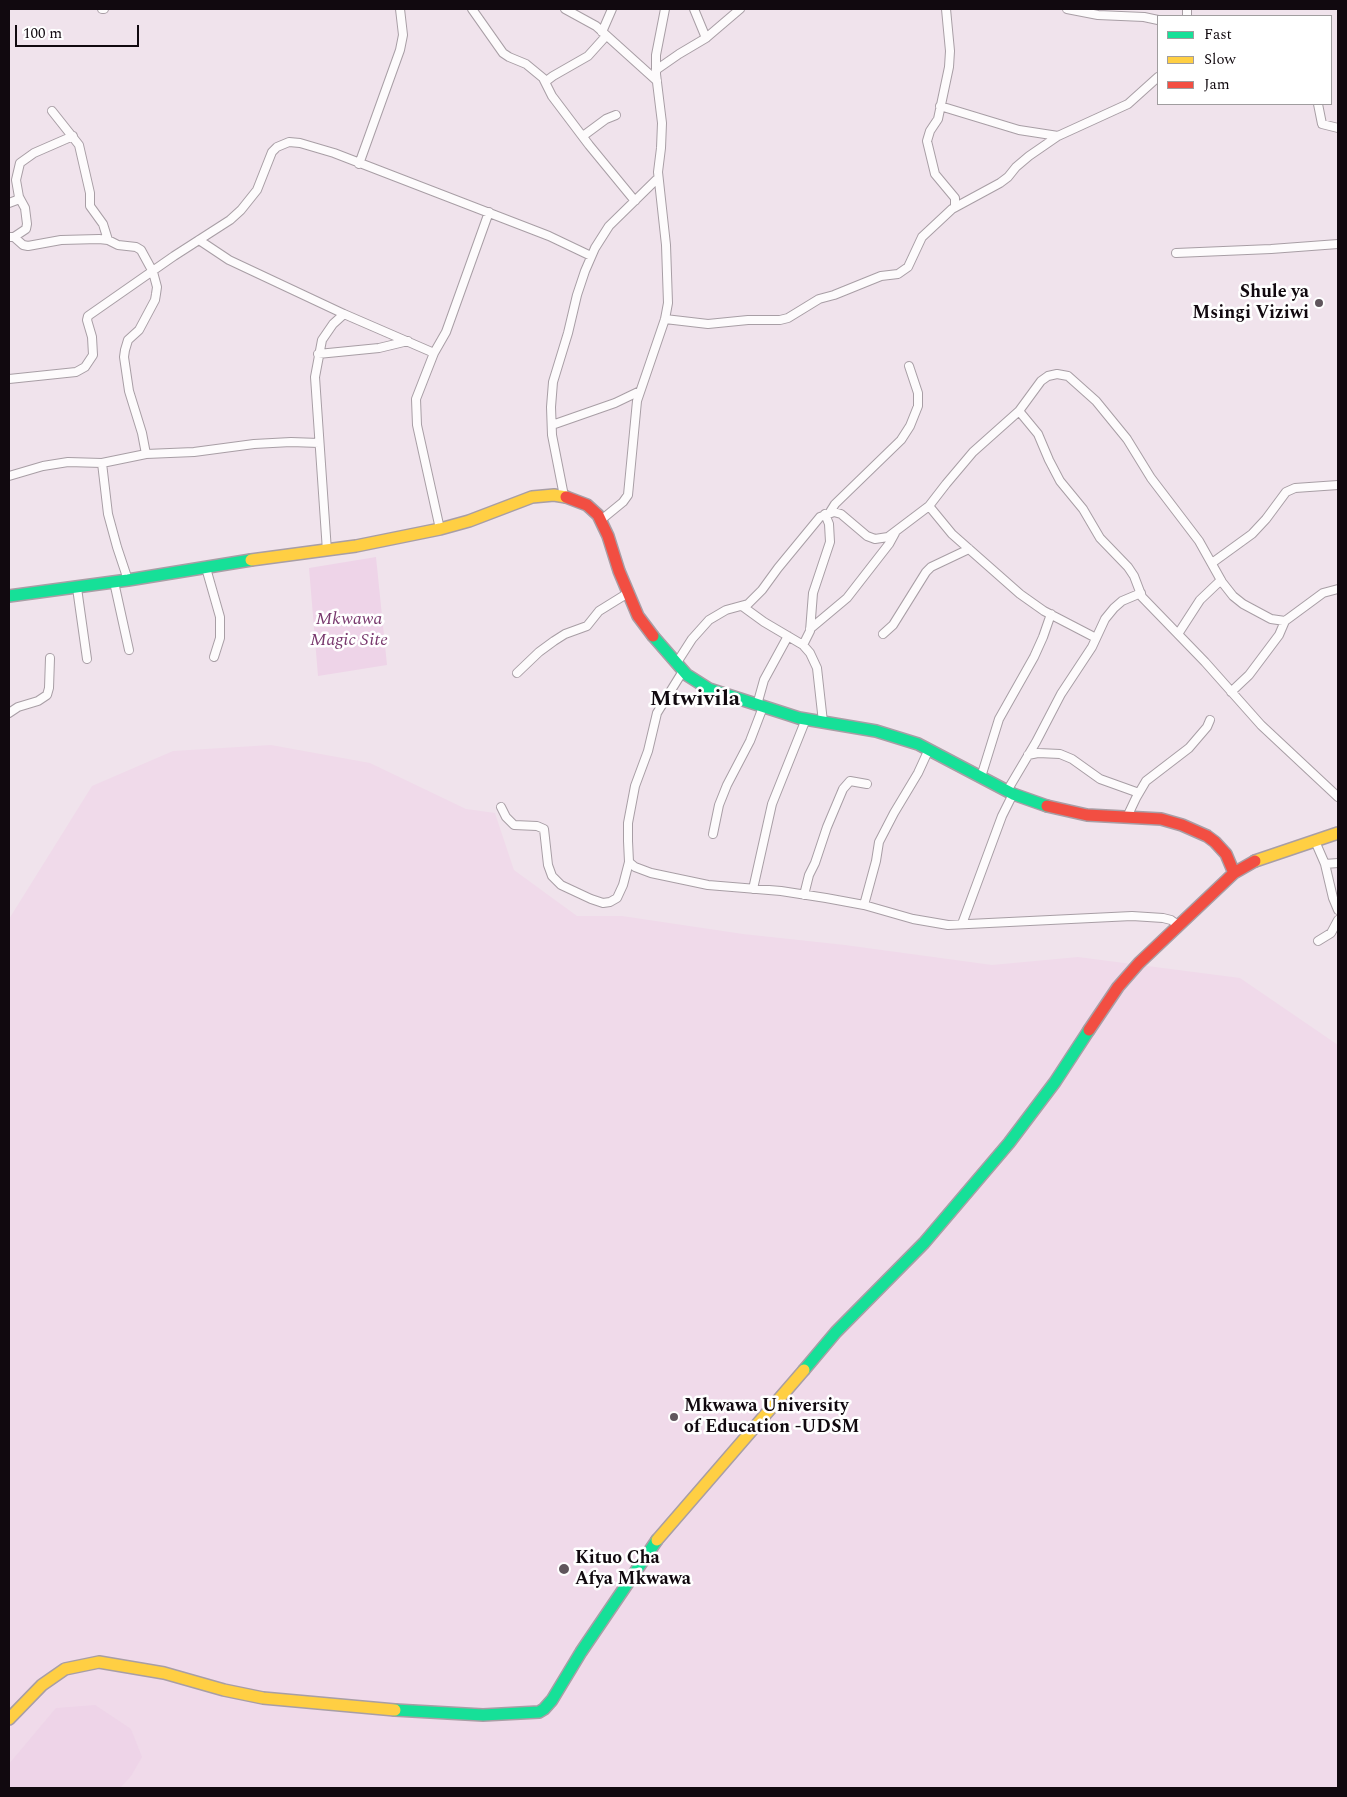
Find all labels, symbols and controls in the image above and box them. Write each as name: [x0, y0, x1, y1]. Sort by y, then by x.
scale bar: [18, 15, 141, 47]
legend: [1157, 15, 1332, 105]
text: 100 m: [23, 22, 62, 45]
text: Fast: [1204, 23, 1232, 46]
text: Slow: [1204, 48, 1236, 71]
text: Jam: [1204, 73, 1230, 96]
place label: Shule ya Msingi Viziwi: [1192, 282, 1309, 324]
marker: Shule ya Msingi Viziwi: [1313, 297, 1325, 309]
park label: Mkwawa Magic Site: [310, 609, 388, 652]
district label: Mtwivila: [650, 688, 740, 714]
place label: Mkwawa University of Education -UDSM: [684, 1396, 859, 1438]
marker: Mkwawa University of Education -UDSM: [668, 1411, 680, 1423]
place label: Kituo Cha Afya Mkwawa: [575, 1548, 691, 1590]
marker: Kituo Cha Afya Mkwawa: [557, 1562, 571, 1576]

